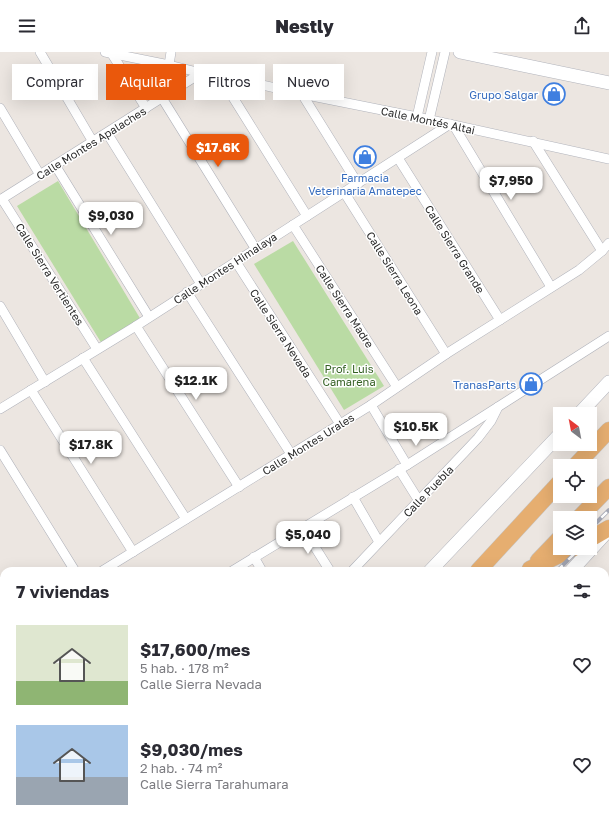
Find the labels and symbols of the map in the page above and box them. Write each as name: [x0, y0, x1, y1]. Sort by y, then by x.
shop icon: Grupo Salgar: [541, 81, 567, 107]
place label: Grupo Salgar: [469, 88, 539, 101]
street label: Calle Montes Apalaches: [34, 104, 148, 182]
street label: Calle Montés Altai: [380, 104, 476, 136]
pin: $17.6K: [185, 134, 251, 168]
shop icon: Farmacia Veterinaria Amatepec: [352, 144, 378, 170]
pin: $7,950: [478, 167, 544, 201]
place label: Farmacia Veterinaria Amatepec: [308, 171, 422, 197]
pin: $9,030: [78, 202, 144, 236]
street label: Calle Sierra Grande: [423, 202, 487, 296]
street label: Calle Sierra Vertientes: [13, 220, 87, 328]
street label: Calle Sierra Leona: [364, 229, 426, 317]
street label: Calle Montes Himalaya: [171, 230, 279, 306]
street label: Calle Sierra Madre: [313, 262, 377, 350]
street label: Calle Sierra Nevada: [247, 286, 315, 380]
park label: Prof. Luis Camarena: [322, 362, 376, 388]
pin: $12.1K: [163, 367, 229, 401]
shop icon: TranasParts: [518, 371, 544, 397]
place label: TranasParts: [453, 378, 516, 391]
north arrow: [553, 407, 597, 451]
street label: Calle Montes Urales: [260, 410, 356, 478]
pin: $10.5K: [383, 413, 449, 447]
pin: $17.8K: [58, 431, 124, 465]
street label: Calle Puebla: [400, 463, 456, 519]
pin: $5,040: [275, 521, 341, 555]

